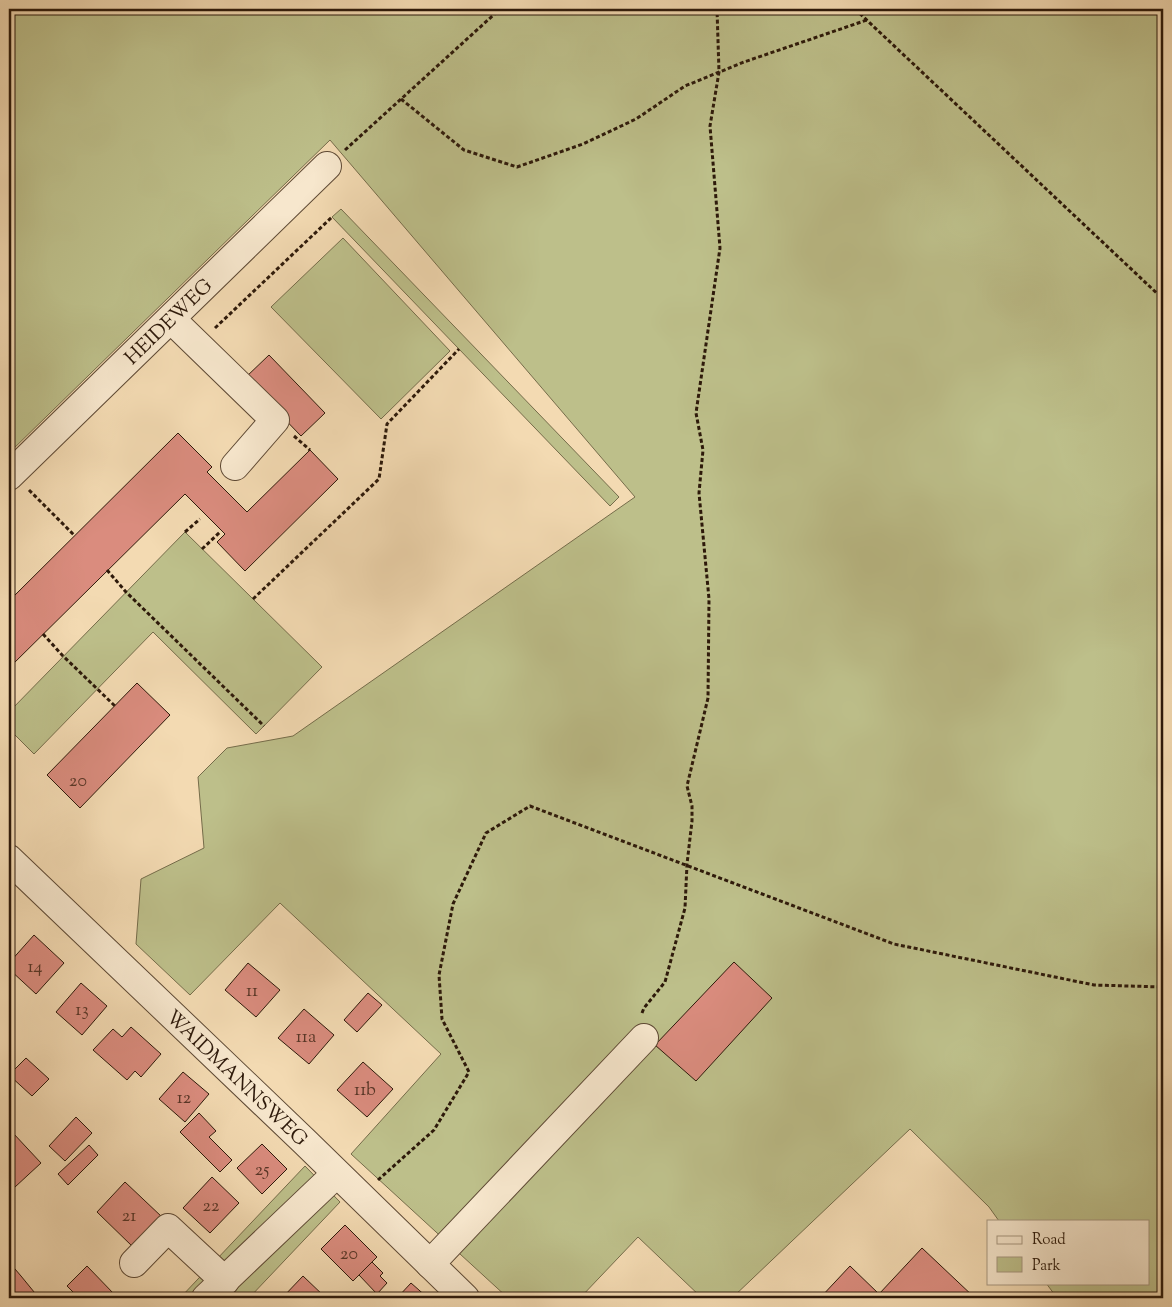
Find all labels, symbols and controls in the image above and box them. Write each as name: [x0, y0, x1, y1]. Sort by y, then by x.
street label: HEIDEWEG: [119, 273, 220, 373]
house number: 20: [69, 769, 87, 795]
house number: 14: [27, 955, 43, 981]
house number: 11: [246, 979, 258, 1005]
house number: 13: [75, 998, 89, 1024]
street label: WAIDMANNSWEG: [158, 1004, 313, 1154]
house number: 11a: [296, 1025, 316, 1051]
house number: 11b: [354, 1078, 376, 1104]
house number: 12: [177, 1086, 192, 1112]
house number: 25: [255, 1158, 269, 1184]
house number: 22: [203, 1194, 220, 1220]
house number: 21: [122, 1204, 136, 1230]
legend: [987, 1220, 1150, 1284]
text: Road: [1032, 1230, 1066, 1251]
house number: 20: [340, 1242, 358, 1268]
text: Park: [1032, 1256, 1061, 1277]

